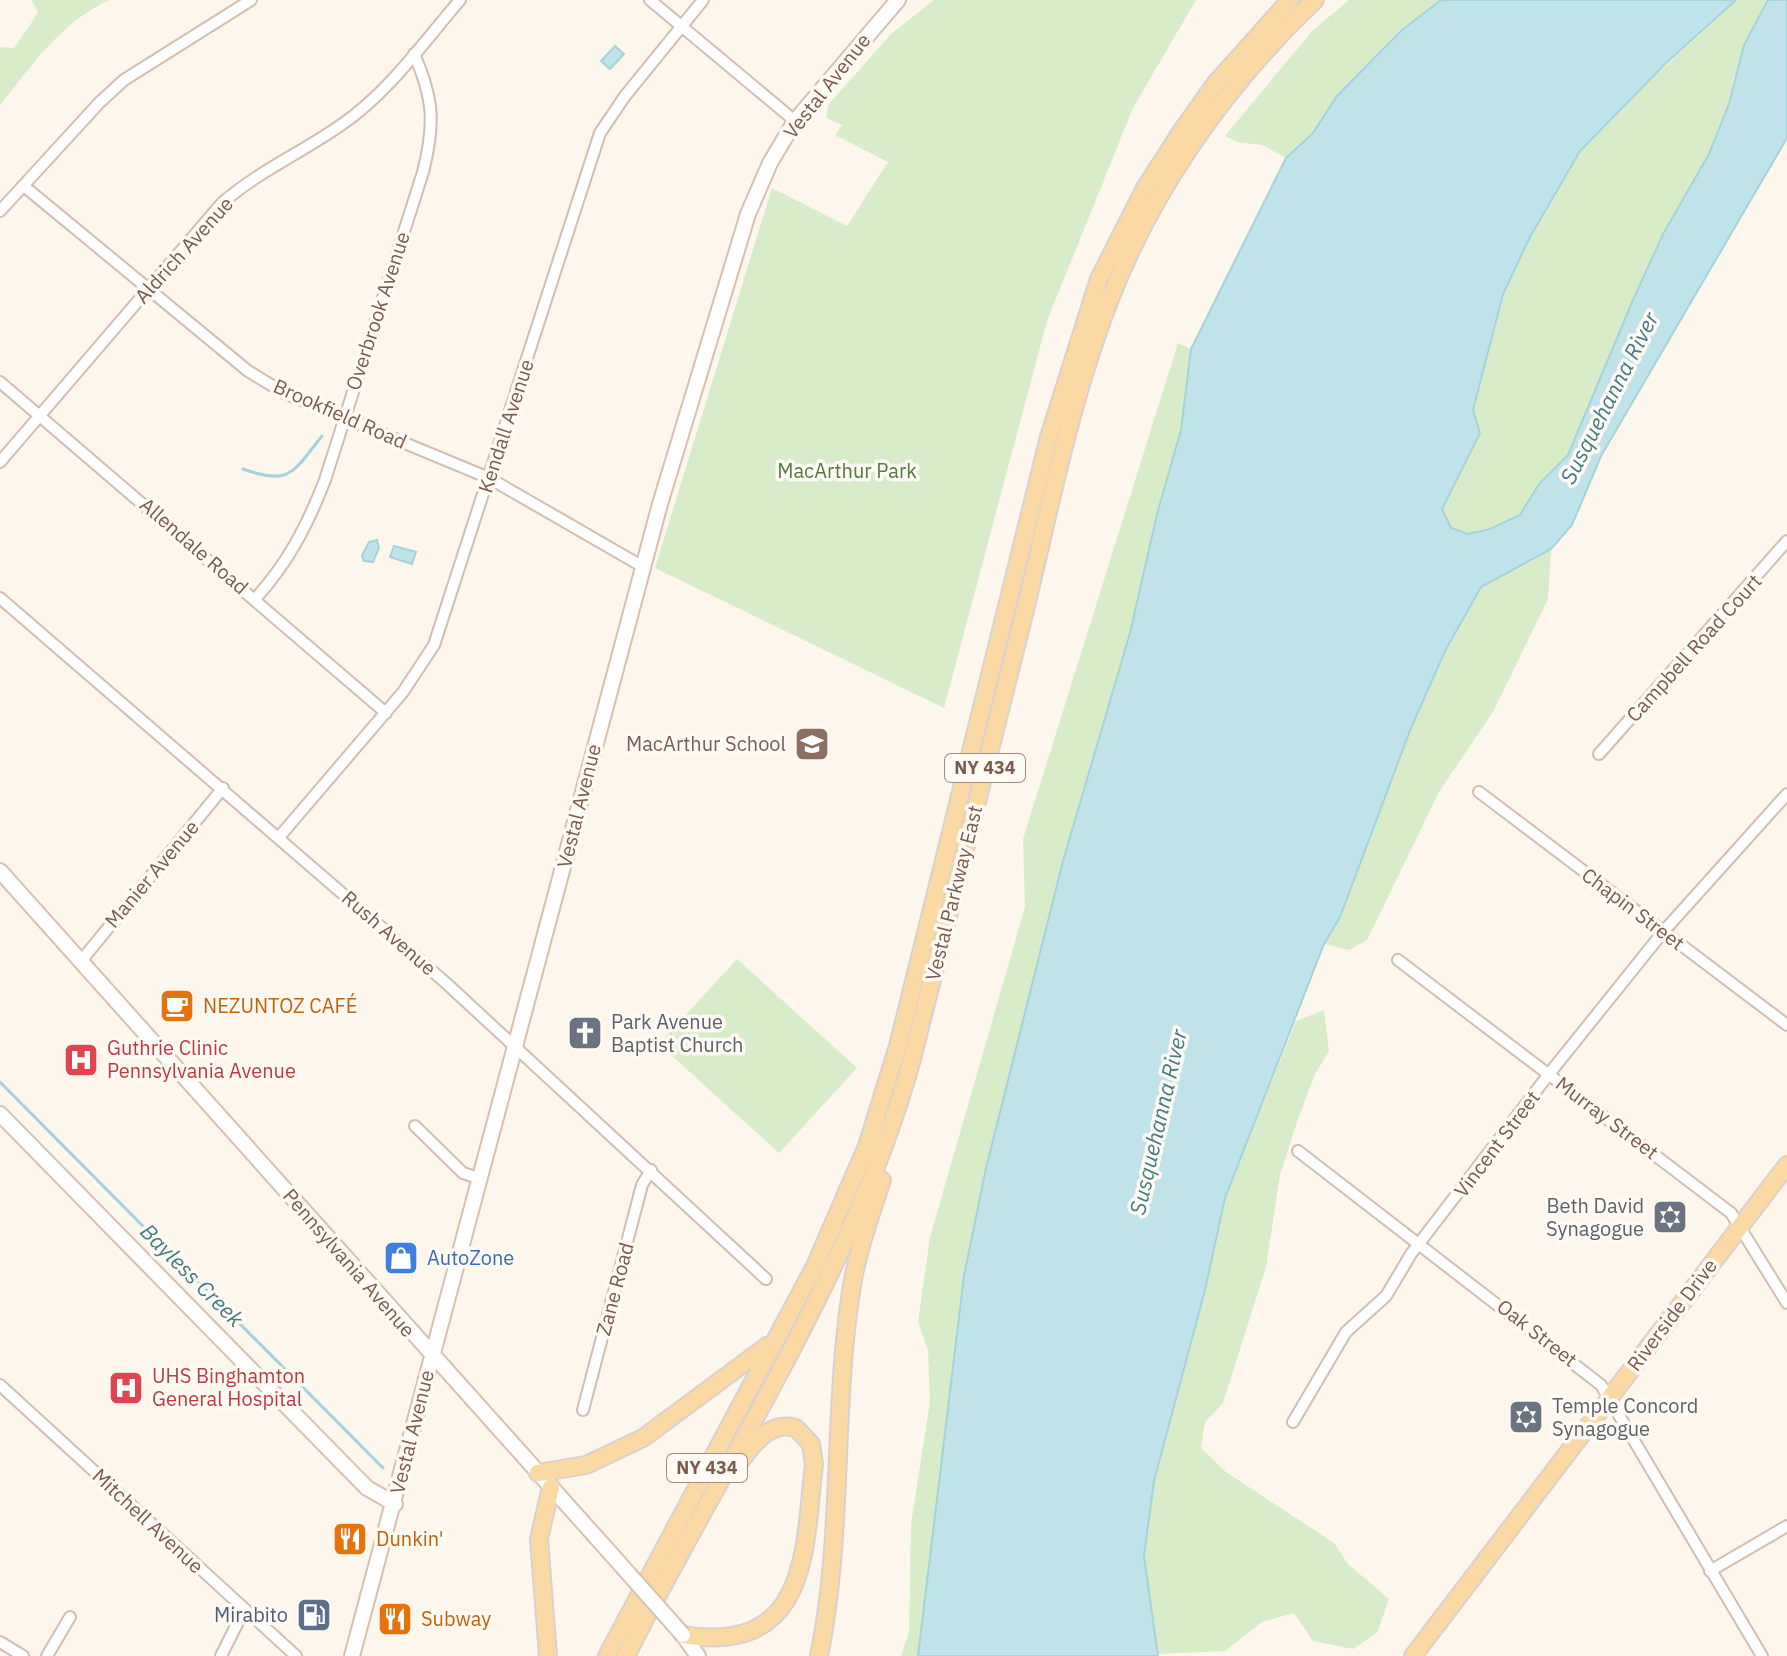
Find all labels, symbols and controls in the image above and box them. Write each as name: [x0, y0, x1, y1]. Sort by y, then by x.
street label: Vestal Avenue: [777, 27, 876, 144]
street label: Aldrich Avenue: [128, 190, 239, 309]
street label: Overbrook Avenue: [339, 228, 416, 394]
water label: Susquehanna River: [1553, 306, 1665, 489]
street label: Kendall Avenue: [471, 356, 540, 496]
street label: Brookfield Road: [269, 372, 411, 455]
park label: MacArthur Park: [777, 457, 917, 484]
street label: Allendale Road: [134, 491, 254, 600]
street label: Campbell Road Court: [1620, 568, 1767, 727]
school or university icon: MacArthur School: [793, 725, 831, 763]
place label: MacArthur School: [626, 730, 786, 757]
street label: Vestal Avenue: [550, 741, 607, 871]
road number: NY 434: [945, 754, 1025, 782]
street label: Vestal Parkway East: [919, 802, 988, 983]
street label: Manier Avenue: [98, 814, 205, 933]
street label: Chapin Street: [1576, 861, 1690, 956]
street label: Rush Avenue: [336, 884, 442, 981]
cafe icon: NEZUNTOZ CAFÉ: [158, 987, 196, 1025]
place label: NEZUNTOZ CAFÉ: [203, 992, 357, 1019]
place label: Park Avenue Baptist Church: [611, 1008, 743, 1058]
church icon: Park Avenue Baptist Church: [566, 1014, 604, 1052]
water label: Susquehanna River: [1122, 1026, 1193, 1217]
place label: Guthrie Clinic Pennsylvania Avenue: [107, 1034, 296, 1084]
hospital icon: Guthrie Clinic Pennsylvania Avenue: [62, 1041, 100, 1079]
street label: Murray Street: [1550, 1070, 1664, 1165]
street label: Vincent Street: [1447, 1085, 1546, 1203]
street label: Pennsylvania Avenue: [277, 1183, 422, 1343]
place label: Beth David Synagogue: [1546, 1192, 1644, 1242]
synagogue icon: Beth David Synagogue: [1651, 1198, 1689, 1236]
water label: Bayless Creek: [134, 1217, 251, 1333]
shop icon: AutoZone: [382, 1239, 420, 1277]
street label: Zane Road: [589, 1239, 640, 1338]
place label: AutoZone: [427, 1244, 514, 1271]
street label: Riverside Drive: [1620, 1253, 1723, 1376]
street label: Oak Street: [1492, 1293, 1583, 1372]
place label: UHS Binghamton General Hospital: [152, 1362, 305, 1412]
street label: Vestal Avenue: [383, 1367, 440, 1497]
hospital icon: UHS Binghamton General Hospital: [107, 1369, 145, 1407]
place label: Temple Concord Synagogue: [1552, 1392, 1698, 1442]
synagogue icon: Temple Concord Synagogue: [1507, 1398, 1545, 1436]
road number: NY 434: [667, 1454, 747, 1482]
street label: Mitchell Avenue: [87, 1462, 210, 1579]
restaurant icon: Dunkin': [331, 1520, 369, 1558]
place label: Dunkin': [376, 1525, 444, 1552]
fuel station icon: Mirabito: [295, 1596, 333, 1634]
restaurant icon: Subway: [376, 1600, 414, 1638]
place label: Mirabito: [214, 1601, 288, 1628]
place label: Subway: [421, 1605, 491, 1632]

